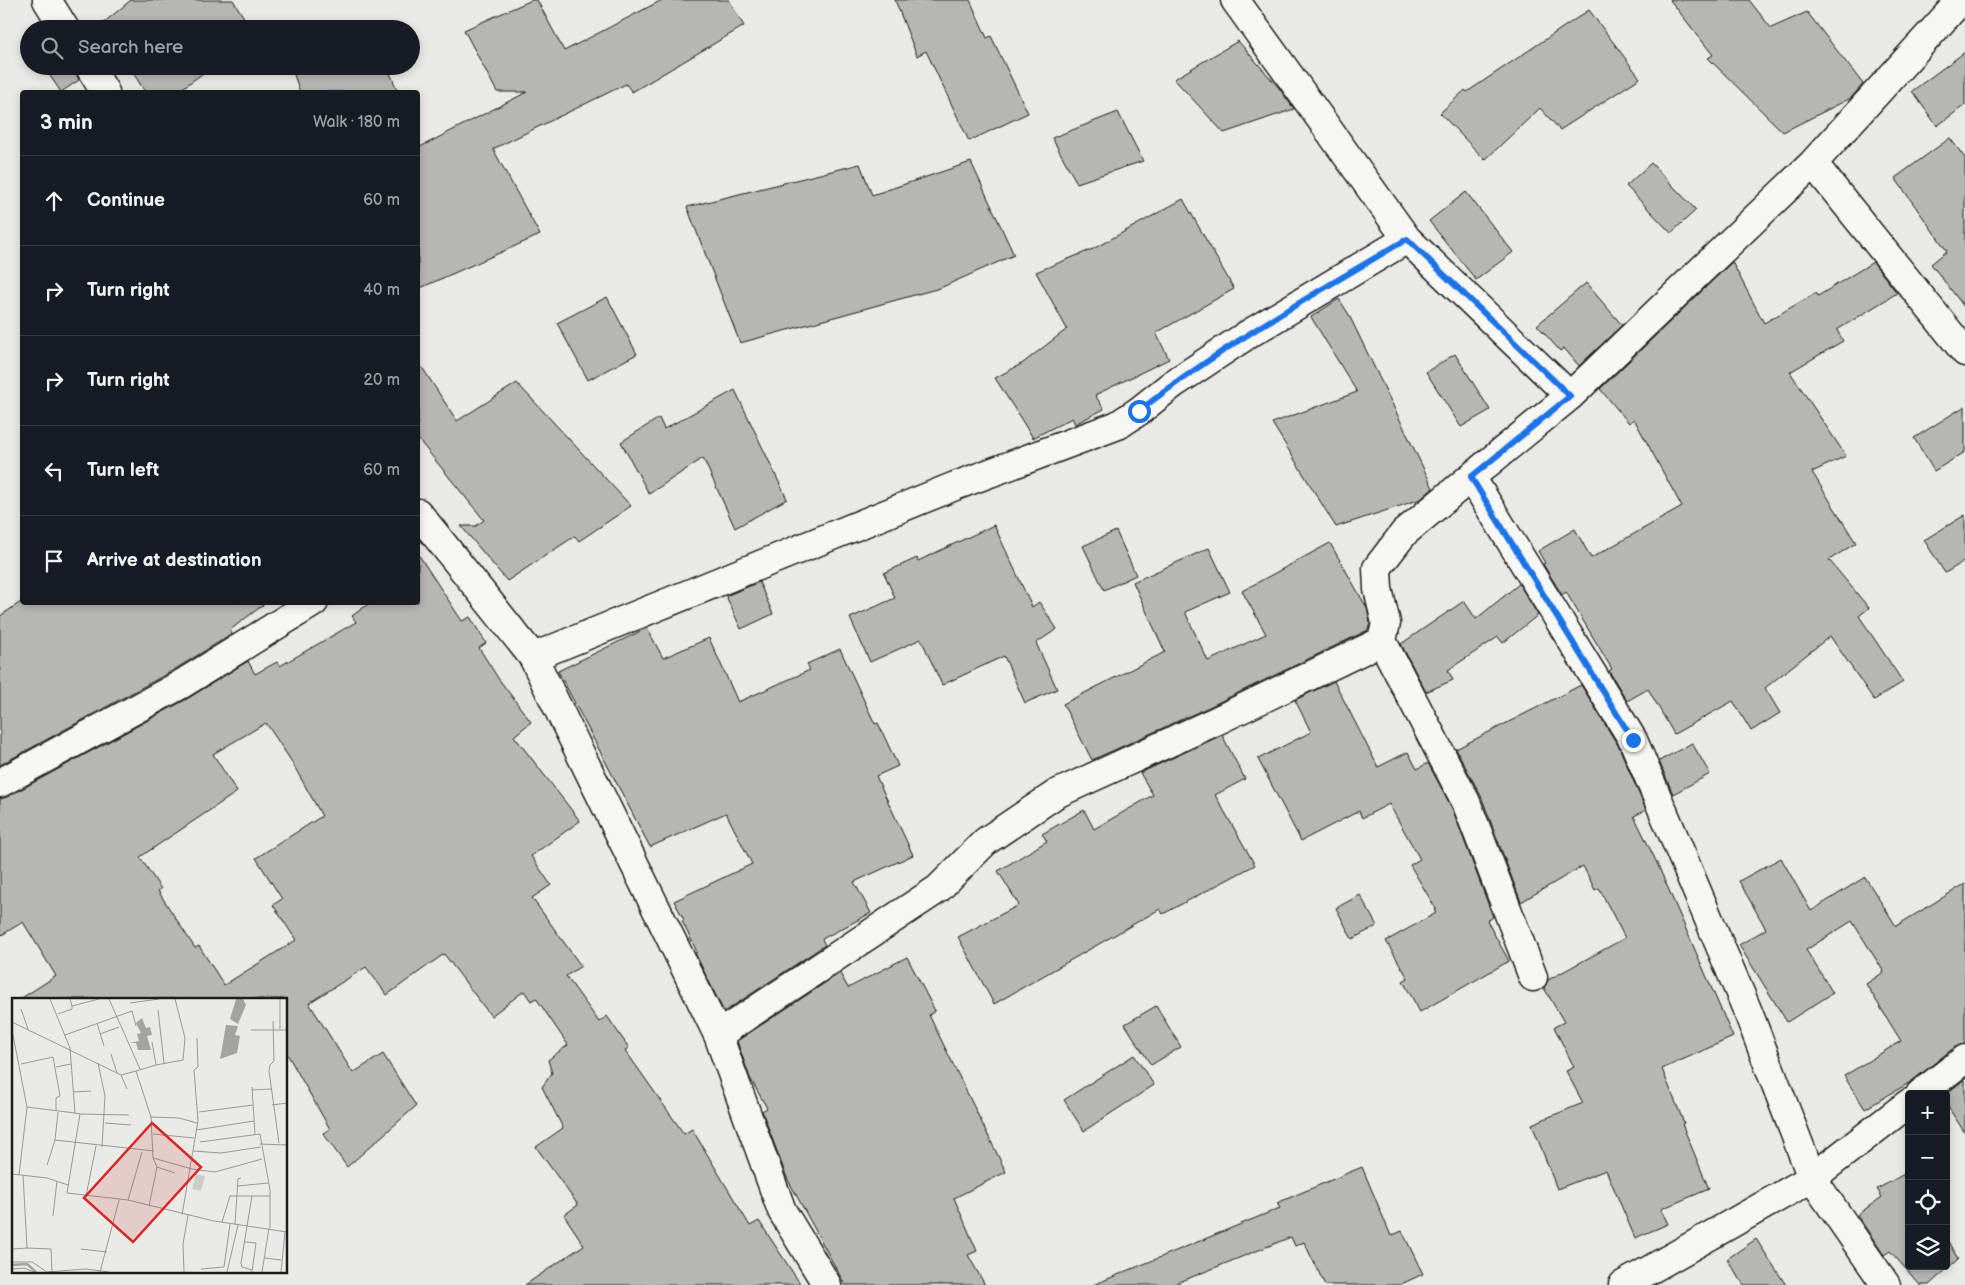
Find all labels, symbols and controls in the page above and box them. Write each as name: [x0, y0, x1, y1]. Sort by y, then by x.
search box: [20, 20, 420, 75]
icon: search: [38, 34, 66, 62]
text: Search here: [78, 36, 183, 59]
text: 3 min: [40, 110, 93, 135]
text: Walk · 180 m: [313, 113, 400, 132]
icon: ahead: [40, 187, 68, 215]
text: Continue: [87, 189, 165, 212]
text: 60 m: [363, 191, 400, 210]
icon: right: [40, 277, 68, 305]
text: Turn right: [87, 279, 170, 302]
text: 40 m: [363, 281, 400, 300]
icon: right: [40, 367, 68, 395]
text: Turn right: [87, 369, 170, 392]
text: 20 m: [364, 371, 400, 390]
route start: [1128, 400, 1151, 423]
icon: left: [40, 457, 68, 485]
text: Turn left: [87, 459, 159, 482]
text: 60 m: [363, 461, 400, 480]
icon: arrive: [40, 547, 68, 575]
text: Arrive at destination: [87, 549, 262, 572]
route end: [1622, 729, 1645, 752]
inset map: [12, 998, 288, 1272]
map controls: [1905, 1090, 1950, 1270]
button: +: [1905, 1090, 1950, 1135]
button: −: [1905, 1135, 1950, 1180]
button: locate: [1905, 1180, 1950, 1225]
button: layers: [1905, 1225, 1950, 1270]

